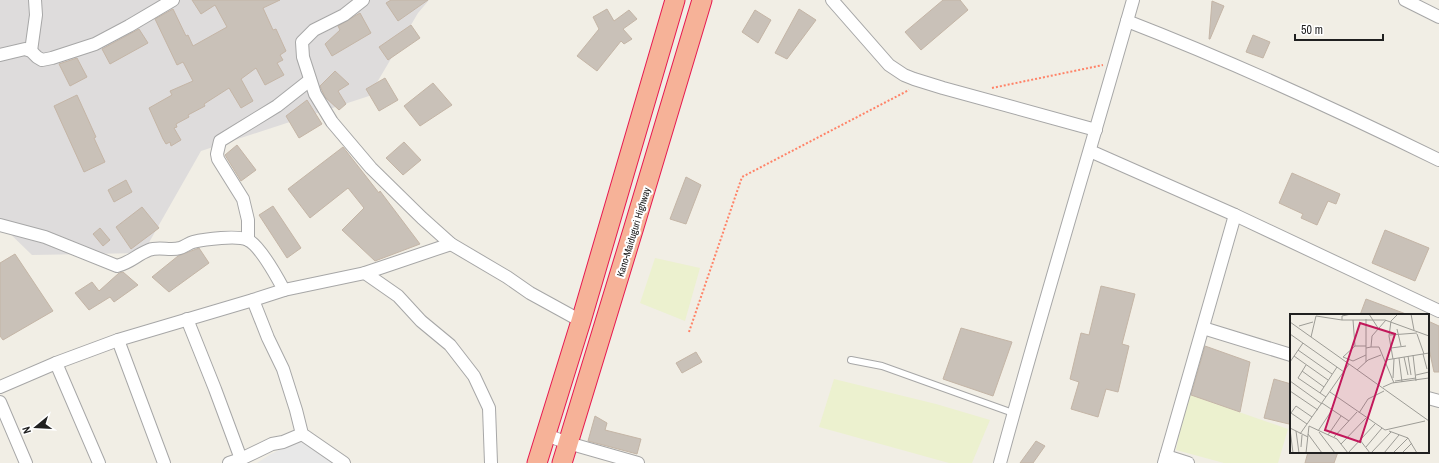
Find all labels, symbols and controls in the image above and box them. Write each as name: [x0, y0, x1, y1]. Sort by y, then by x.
scale bar: [1295, 16, 1383, 42]
text: 50 m: [1301, 22, 1323, 38]
street label: Kano-Maiduguri Highway: [614, 185, 654, 279]
inset map: [1290, 314, 1429, 453]
north arrow: [16, 407, 56, 447]
text: N: [19, 425, 34, 435]

